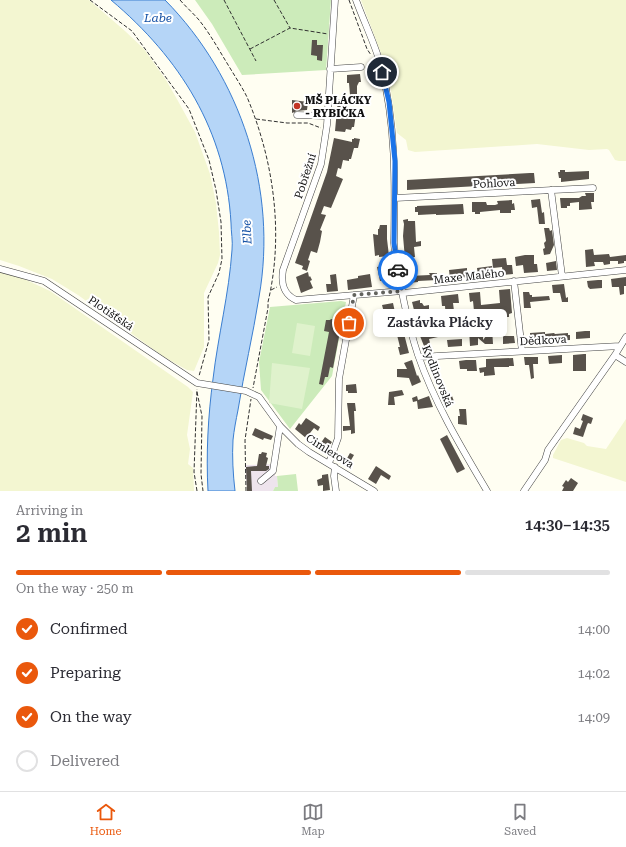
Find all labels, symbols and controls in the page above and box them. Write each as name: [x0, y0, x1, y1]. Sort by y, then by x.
water label: Labe: [143, 11, 172, 25]
pin: [365, 55, 399, 89]
icon: home: [371, 61, 393, 83]
place label: MŠ PLÁCKY - RYBIČKA: [305, 93, 372, 120]
marker: MŠ PLÁCKY - RYBIČKA: [292, 101, 302, 111]
street label: Pobřežní: [292, 151, 319, 200]
street label: Pohlova: [472, 176, 516, 191]
water label: Elbe: [240, 220, 254, 245]
courier: [378, 250, 418, 290]
icon: car: [387, 259, 409, 281]
street label: Maxe Malého: [433, 266, 505, 287]
street label: Plotišťská: [86, 294, 136, 333]
pin: [332, 306, 366, 340]
callout: Zastávka Plácky: [373, 309, 507, 337]
icon: bag: [338, 312, 360, 334]
text: Zastávka Plácky: [387, 315, 493, 330]
street label: Dědkova: [519, 333, 567, 348]
street label: Kydlinovská: [419, 343, 456, 409]
street label: Cimlerova: [303, 432, 356, 471]
text: Arriving in: [16, 503, 83, 518]
text: 14:30–14:35: [525, 516, 610, 534]
text: 2 min: [16, 518, 88, 548]
text: On the way · 250 m: [16, 581, 133, 596]
icon: check: [16, 618, 38, 640]
text: Confirmed: [50, 620, 128, 638]
text: 14:00: [578, 622, 610, 637]
icon: check: [16, 662, 38, 684]
text: Preparing: [50, 664, 121, 682]
text: 14:02: [578, 666, 610, 681]
icon: check: [16, 706, 38, 728]
text: On the way: [50, 708, 132, 726]
text: 14:09: [578, 710, 610, 725]
text: Delivered: [50, 752, 120, 770]
tab: Home: [90, 801, 122, 838]
tab: Map: [301, 801, 325, 838]
tab: Saved: [504, 801, 536, 838]

